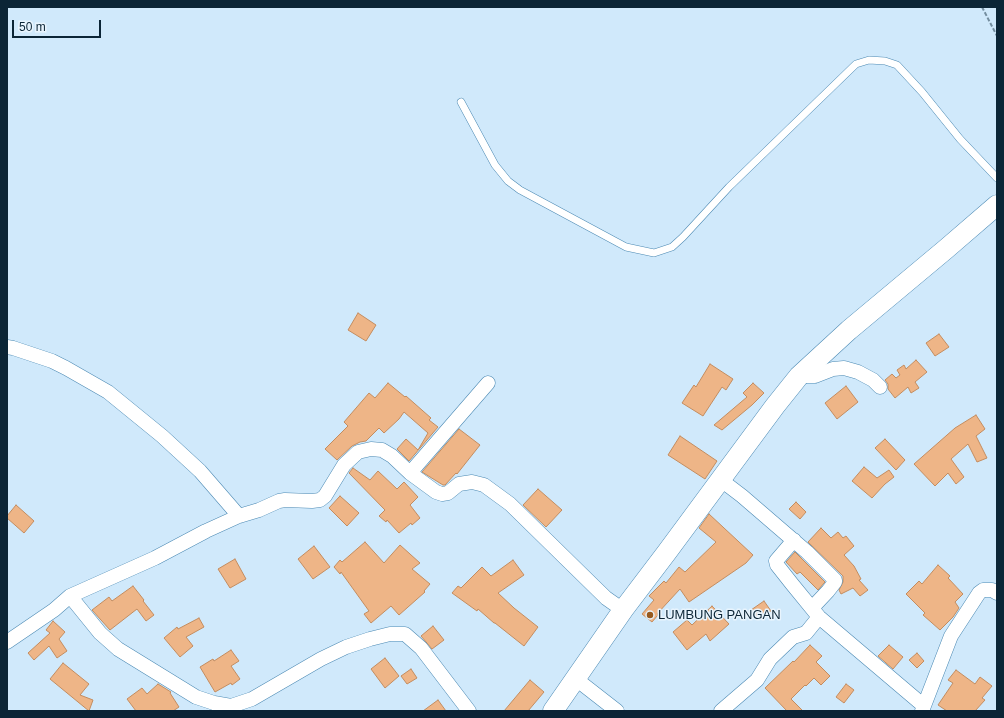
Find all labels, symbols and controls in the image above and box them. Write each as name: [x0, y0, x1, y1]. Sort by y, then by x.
scale bar: [14, 12, 103, 38]
text: 50 m: [19, 20, 46, 34]
place label: LUMBUNG PANGAN: [658, 607, 781, 623]
marker: LUMBUNG PANGAN: [645, 610, 655, 620]

